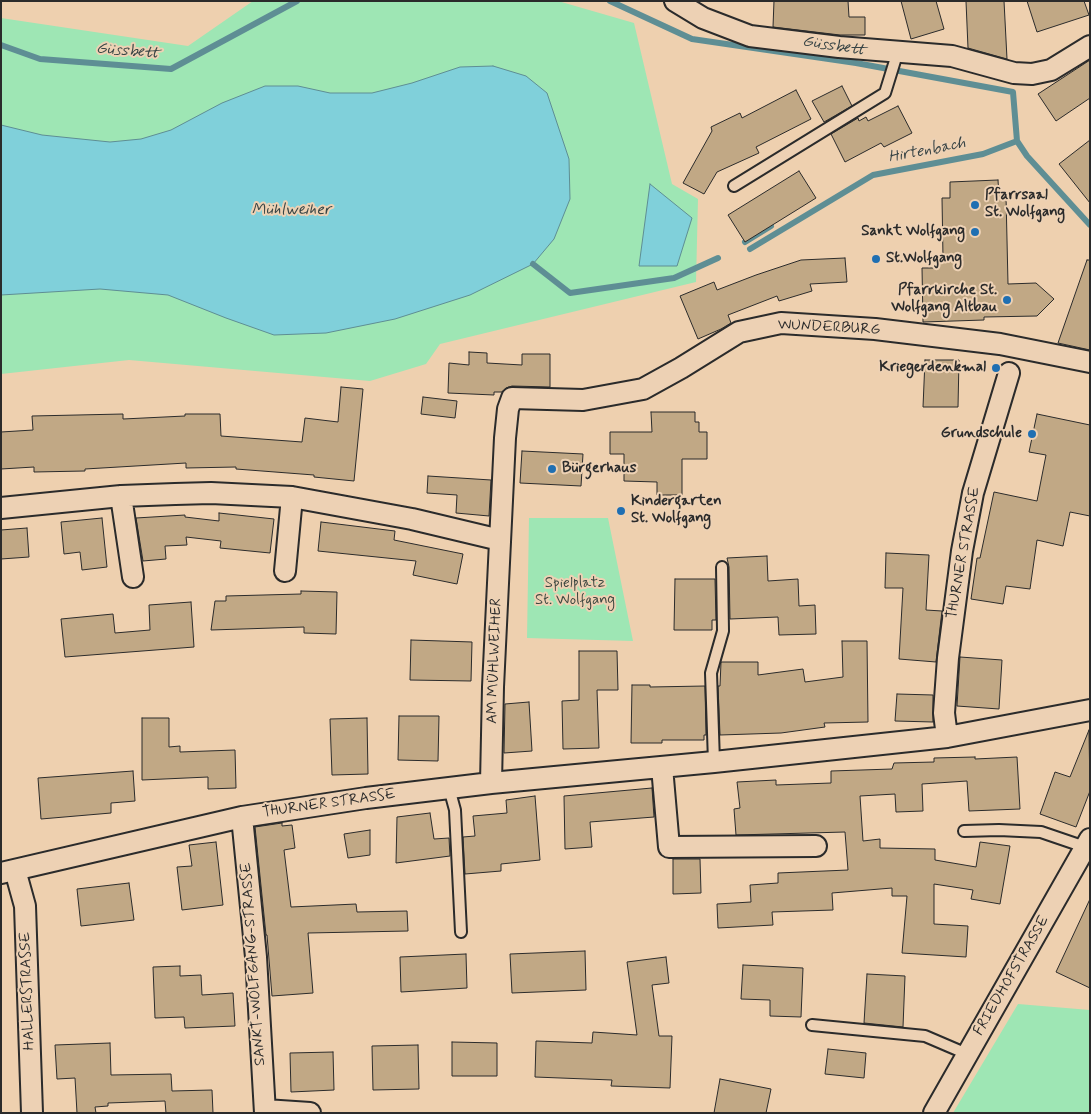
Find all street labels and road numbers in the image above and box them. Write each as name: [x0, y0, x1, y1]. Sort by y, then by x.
street label: WUNDERBURG: [777, 316, 881, 340]
street label: THURNER STRASSE: [943, 485, 985, 621]
street label: AM MÜHLWEIHER: [484, 598, 506, 724]
street label: THURNER STRASSE: [261, 786, 397, 822]
street label: SANKT-WOLFGANG-STRASSE: [238, 862, 270, 1066]
street label: FRIEDHOFSTRASSE: [970, 913, 1054, 1039]
street label: HALLERSTRASSE: [17, 931, 39, 1051]

